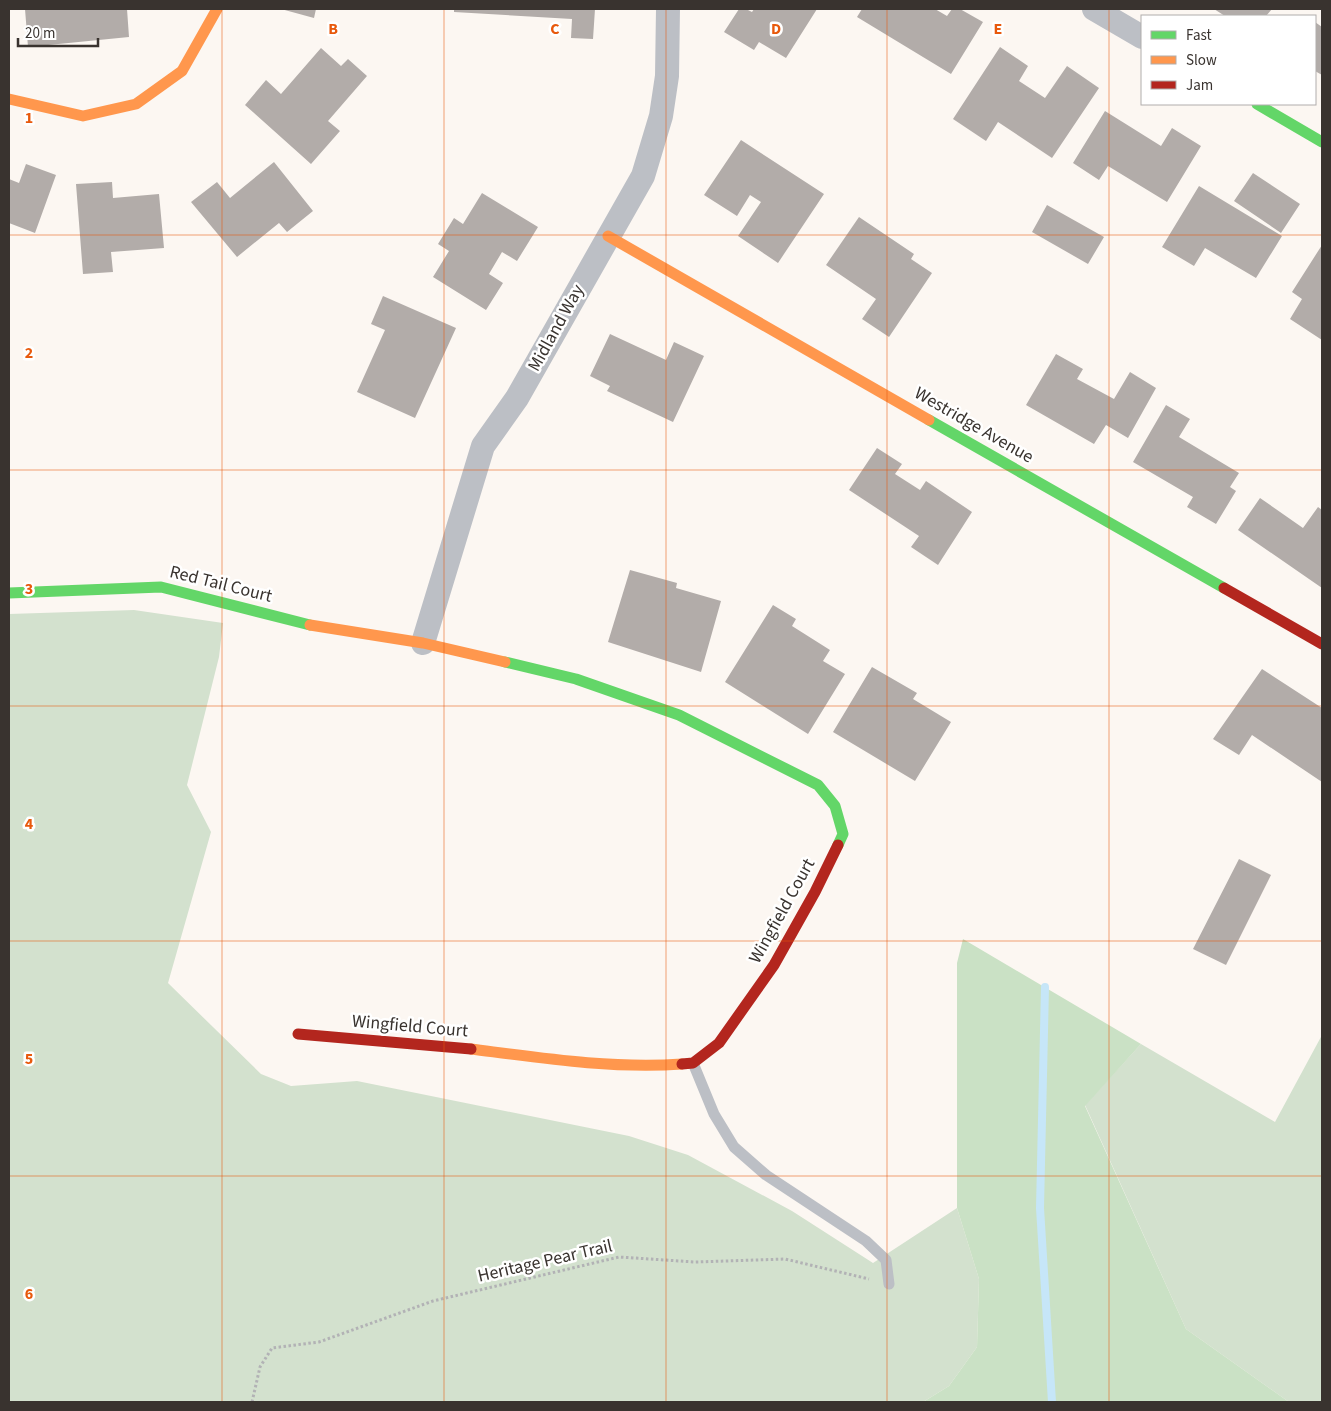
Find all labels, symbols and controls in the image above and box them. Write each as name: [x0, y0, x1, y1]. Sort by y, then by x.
scale bar: [18, 15, 98, 47]
legend: [1141, 15, 1316, 105]
text: B: [328, 18, 338, 40]
text: C: [550, 18, 560, 40]
text: D: [771, 18, 781, 40]
text: E: [994, 18, 1002, 40]
text: 20 m: [25, 23, 55, 44]
text: Fast: [1186, 25, 1212, 46]
text: Slow: [1186, 50, 1217, 71]
text: Jam: [1186, 75, 1213, 96]
text: 1: [25, 107, 33, 129]
street label: Midland Way: [522, 279, 590, 376]
text: 2: [25, 342, 33, 364]
street label: Westridge Avenue: [910, 381, 1038, 469]
street label: Red Tail Court: [167, 559, 275, 609]
text: 3: [25, 578, 33, 600]
text: 4: [25, 813, 34, 835]
street label: Wingfield Court: [743, 854, 821, 968]
street label: Wingfield Court: [351, 1008, 469, 1044]
text: 5: [25, 1048, 33, 1070]
street label: Heritage Pear Trail: [475, 1233, 615, 1289]
text: 6: [25, 1283, 33, 1305]

